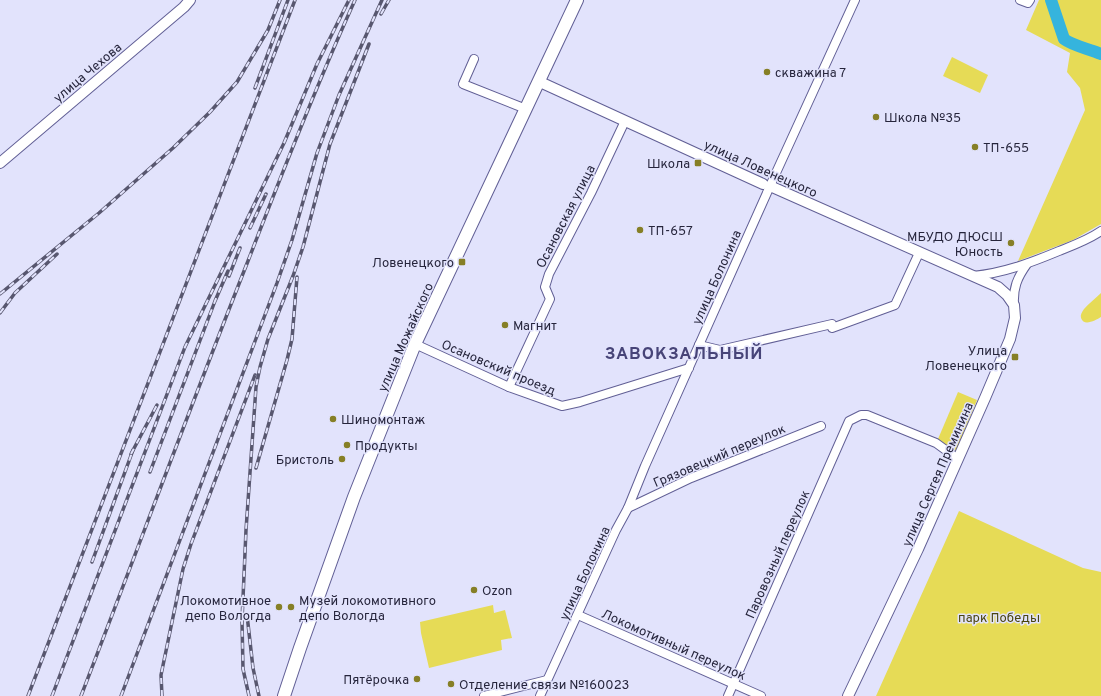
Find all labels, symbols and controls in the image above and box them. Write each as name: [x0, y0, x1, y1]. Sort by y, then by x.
street label: улица Чехова: [51, 40, 126, 107]
place label: скважина 7: [775, 66, 846, 82]
marker: скважина 7: [762, 67, 772, 77]
place label: Школа №35: [884, 111, 961, 127]
marker: Школа №35: [871, 112, 881, 122]
street label: улица Ловенецкого: [701, 138, 819, 202]
place label: ТП-655: [983, 141, 1029, 157]
marker: ТП-655: [970, 142, 980, 152]
place label: Школа: [647, 157, 690, 173]
marker: Школа: [693, 158, 703, 168]
street label: Осановская улица: [534, 163, 600, 271]
place label: ТП-657: [648, 224, 693, 240]
marker: ТП-657: [635, 225, 645, 235]
street label: улица Болонина: [690, 228, 746, 328]
place label: МБУДО ДЮСШ Юность: [907, 230, 1003, 261]
marker: МБУДО ДЮСШ Юность: [1006, 238, 1016, 248]
place label: Ловенецкого: [372, 256, 454, 272]
marker: Ловенецкого: [457, 257, 467, 267]
street label: улица Можайского: [376, 281, 438, 395]
place label: Магнит: [513, 319, 557, 335]
marker: Магнит: [500, 320, 510, 330]
street label: Осановский проезд: [439, 337, 558, 400]
district label: ЗАВОКЗАЛЬНЫЙ: [605, 343, 763, 366]
place label: Улица Ловенецкого: [925, 344, 1007, 375]
marker: Улица Ловенецкого: [1010, 352, 1020, 362]
street label: улица Сергея Преминина: [900, 400, 978, 549]
place label: Шиномонтаж: [341, 413, 425, 429]
marker: Шиномонтаж: [328, 414, 338, 424]
street label: Грязовецкий переулок: [651, 422, 788, 492]
place label: Продукты: [355, 439, 418, 455]
marker: Продукты: [342, 440, 352, 450]
place label: Бристоль: [276, 453, 334, 469]
marker: Бристоль: [337, 454, 347, 464]
street label: Паровозный переулок: [743, 488, 814, 622]
street label: улица Болонина: [557, 524, 615, 623]
place label: Ozon: [482, 584, 512, 600]
marker: Ozon: [469, 585, 479, 595]
place label: Локомотивное депо Вологда: [180, 594, 271, 625]
place label: Музей локомотивного депо Вологда: [299, 594, 436, 625]
marker: Локомотивное депо Вологда: [274, 602, 284, 612]
marker: Музей локомотивного депо Вологда: [286, 602, 296, 612]
street label: Локомотивный переулок: [598, 607, 748, 685]
park label: парк Победы: [958, 611, 1040, 627]
place label: Пятёрочка: [343, 673, 409, 689]
marker: Пятёрочка: [412, 674, 422, 684]
place label: Отделение связи №160023: [459, 678, 629, 694]
marker: Отделение связи №160023: [446, 679, 456, 689]

